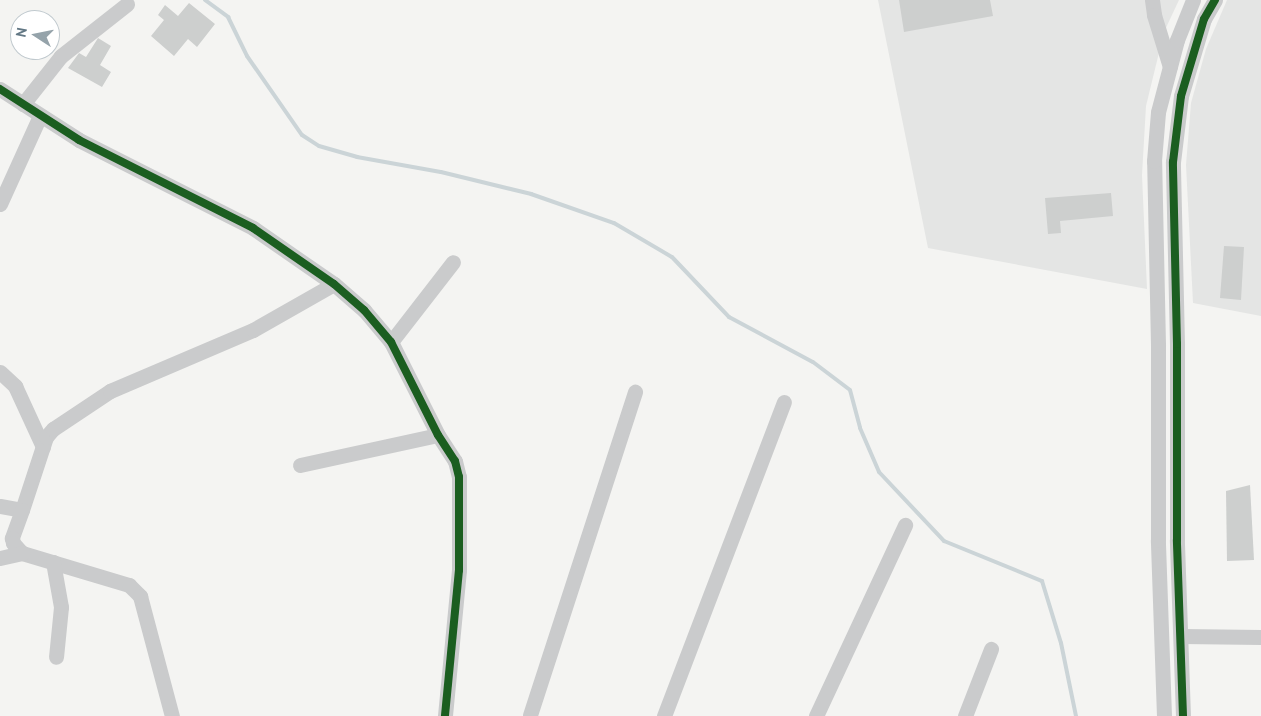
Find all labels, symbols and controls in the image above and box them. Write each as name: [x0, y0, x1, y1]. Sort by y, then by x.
north arrow: [10, 10, 60, 60]
text: N: [12, 26, 31, 39]

